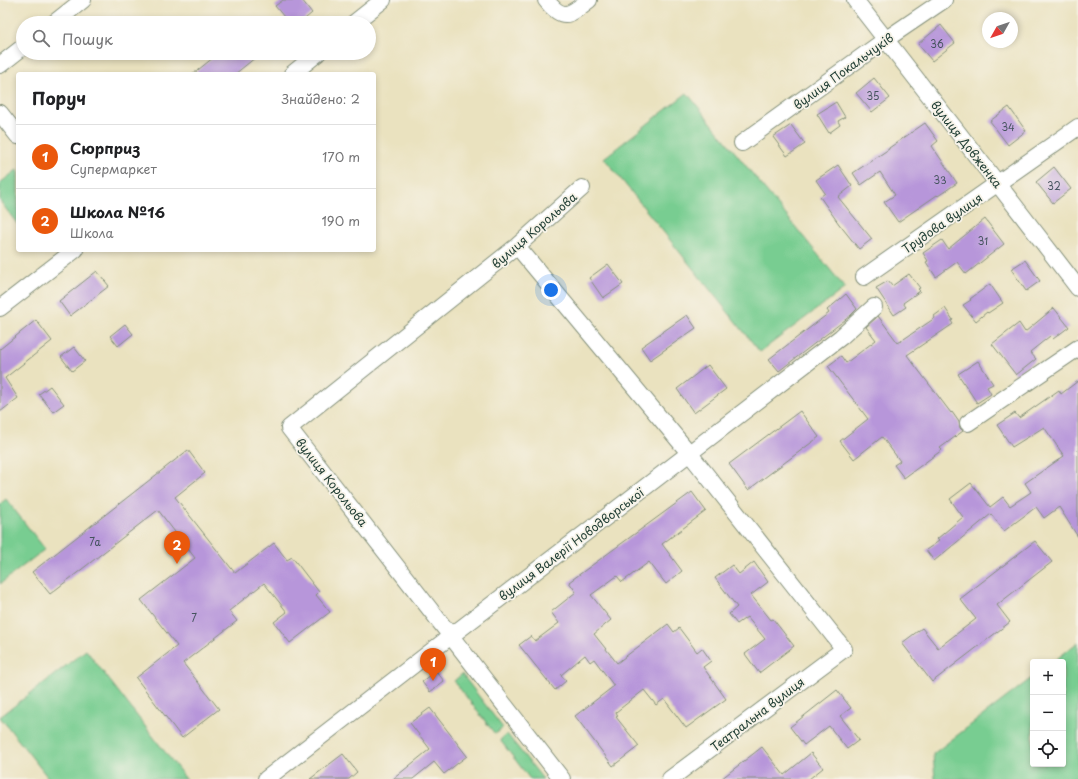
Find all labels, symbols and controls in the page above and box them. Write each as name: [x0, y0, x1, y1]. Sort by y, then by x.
north arrow: [982, 12, 1018, 48]
search box: [16, 16, 376, 60]
icon: search: [30, 27, 52, 49]
text: Пошук: [62, 27, 113, 50]
street label: вулиця Покальчуків: [789, 28, 897, 114]
house number: 36: [930, 36, 944, 51]
text: Поруч: [32, 85, 86, 111]
house number: 35: [867, 88, 879, 103]
text: Знайдено: 2: [281, 89, 360, 108]
street label: вулиця Довженка: [927, 96, 1007, 192]
house number: 34: [1001, 119, 1015, 134]
text: Сюрприз: [70, 136, 140, 159]
text: 1: [42, 147, 48, 166]
text: 170 m: [322, 147, 360, 166]
text: Супермаркет: [70, 159, 157, 178]
house number: 33: [933, 172, 947, 187]
house number: 32: [1047, 178, 1061, 193]
street label: вулиця Корольова: [487, 188, 581, 272]
street label: Трудова вулиця: [898, 188, 986, 258]
text: Школа №16: [70, 200, 165, 223]
text: 2: [40, 211, 50, 230]
text: 190 m: [321, 211, 360, 230]
text: Школа: [70, 223, 114, 242]
house number: 31: [978, 233, 988, 248]
your location: [541, 280, 561, 300]
street label: вулиця Корольова: [292, 434, 373, 530]
street label: вулиця Валерії Новодворської: [495, 483, 648, 605]
pin: 2: [164, 531, 190, 564]
house number: 7а: [89, 534, 102, 549]
house number: 7: [191, 610, 197, 625]
pin: 1: [420, 648, 446, 681]
map controls: [1030, 659, 1066, 767]
button: +: [1030, 659, 1066, 695]
street label: Театральна вулиця: [706, 673, 808, 755]
button: −: [1030, 695, 1066, 731]
button: locate: [1030, 731, 1066, 767]

